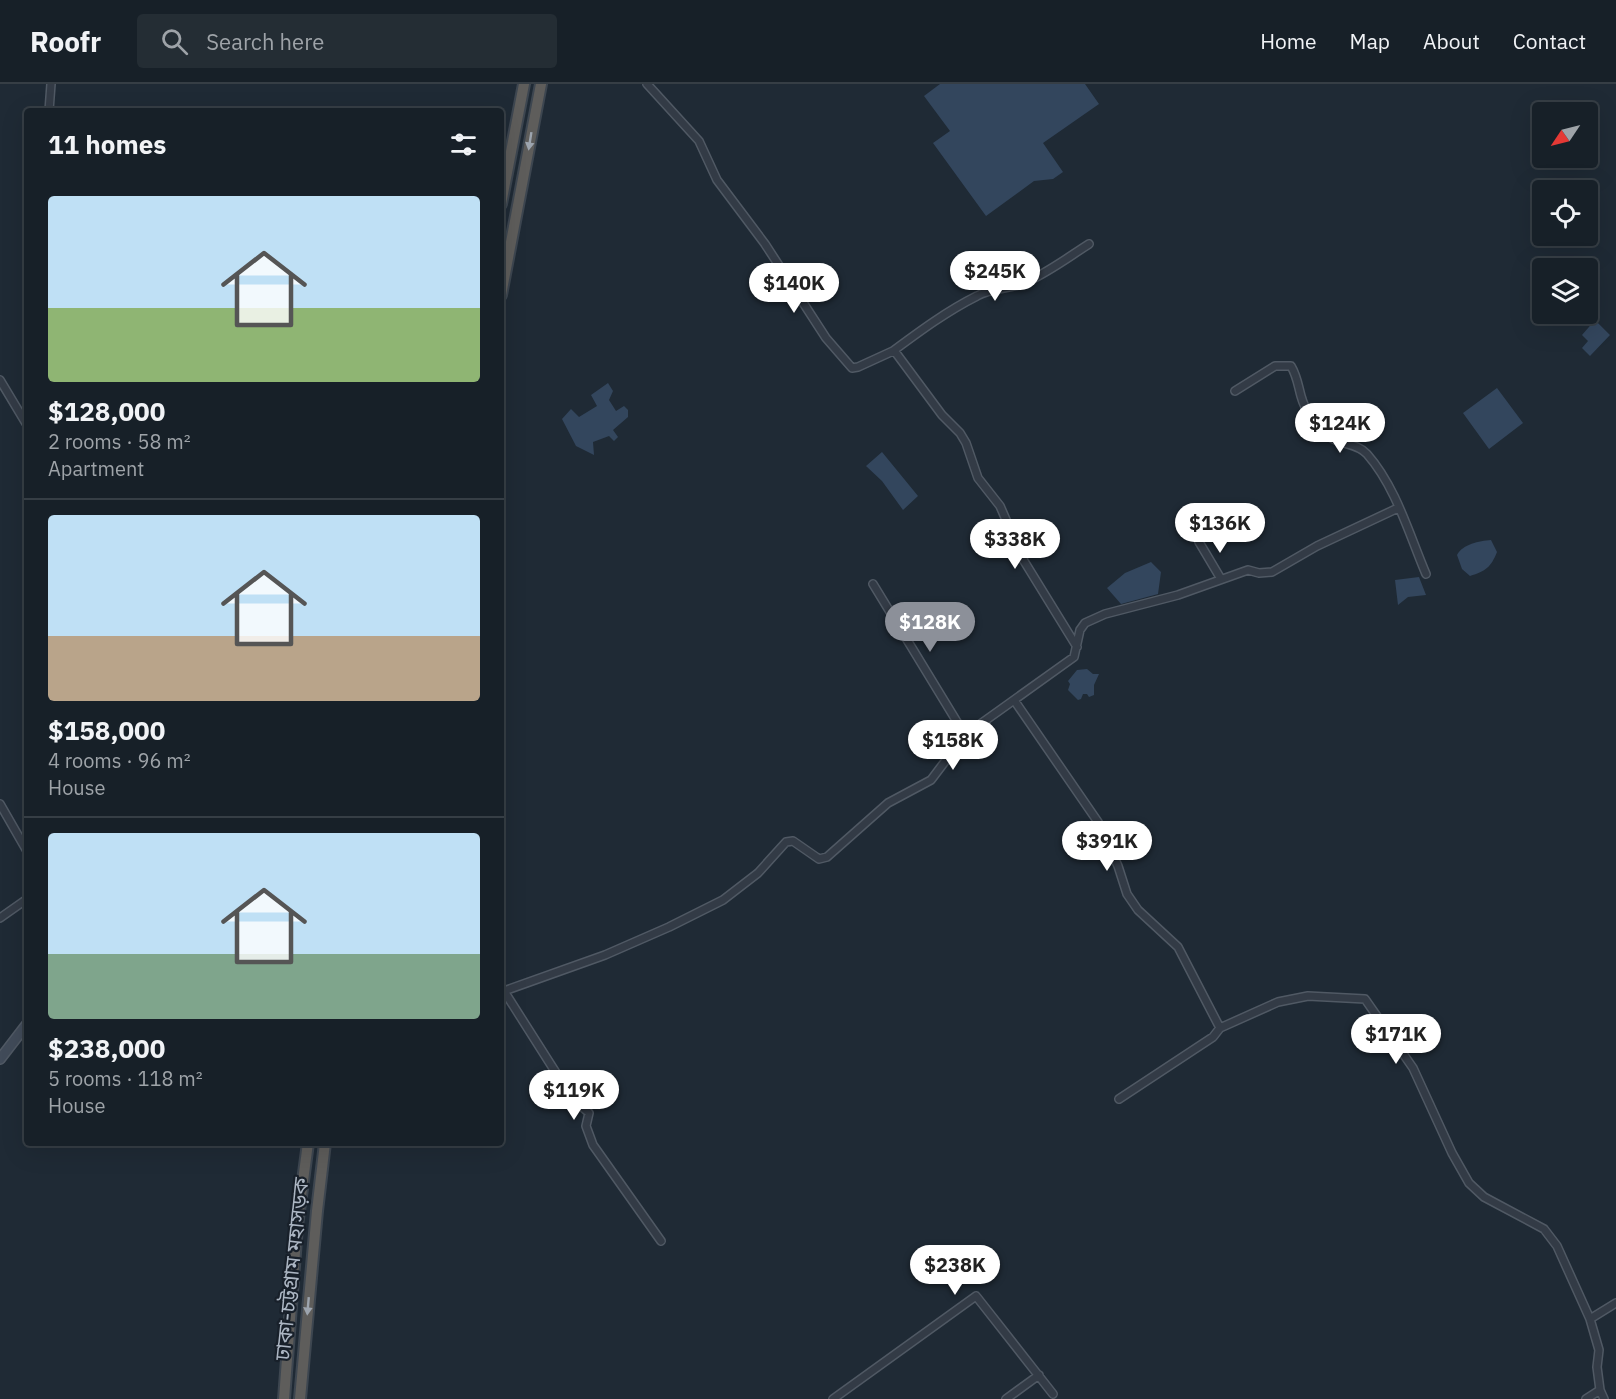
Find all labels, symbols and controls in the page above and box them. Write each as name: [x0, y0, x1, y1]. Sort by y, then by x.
search box: [137, 14, 557, 68]
text: Roofr: [30, 23, 101, 60]
icon: search: [158, 25, 191, 58]
text: Search here: [206, 27, 324, 56]
text: Home: [1260, 27, 1317, 55]
text: Map: [1350, 27, 1390, 55]
text: About: [1423, 27, 1480, 55]
text: Contact: [1513, 27, 1586, 55]
north arrow: [1532, 102, 1598, 168]
map controls: [1532, 102, 1598, 324]
text: 11 homes: [48, 127, 166, 161]
icon: filters: [447, 128, 480, 161]
one-way arrow: [525, 132, 534, 151]
button: locate: [1532, 180, 1598, 246]
icon: home: [210, 235, 318, 343]
pin: $245K: [953, 251, 1037, 302]
text: $245K: [964, 257, 1026, 284]
button: layers: [1532, 258, 1598, 324]
pin: $140K: [752, 263, 836, 314]
text: $140K: [763, 269, 825, 296]
text: $128,000: [48, 394, 165, 428]
pin: $124K: [1298, 403, 1382, 454]
text: $124K: [1309, 409, 1371, 436]
text: 2 rooms · 58 m²: [48, 428, 191, 455]
text: Apartment: [48, 455, 144, 482]
pin: $136K: [1178, 503, 1262, 554]
text: $136K: [1189, 509, 1251, 536]
pin: $338K: [973, 519, 1057, 570]
text: $338K: [984, 525, 1046, 552]
icon: home: [210, 554, 318, 662]
pin: $128K: [888, 602, 972, 653]
text: $128K: [899, 608, 961, 635]
text: $158,000: [48, 713, 165, 747]
pin: $158K: [911, 720, 995, 771]
text: $158K: [922, 726, 984, 753]
text: 4 rooms · 96 m²: [48, 747, 191, 774]
text: House: [48, 774, 105, 801]
pin: $391K: [1065, 821, 1149, 872]
text: $391K: [1076, 827, 1138, 854]
icon: home: [210, 872, 318, 980]
pin: $171K: [1354, 1014, 1438, 1065]
text: $171K: [1365, 1020, 1427, 1047]
text: $238,000: [48, 1031, 165, 1065]
text: 5 rooms · 118 m²: [48, 1065, 203, 1092]
pin: $119K: [532, 1070, 616, 1121]
text: $119K: [543, 1076, 605, 1103]
text: House: [48, 1092, 105, 1119]
street label: ঢাকা-চট্টগ্রাম মহাসড়ক: [267, 1175, 315, 1363]
pin: $238K: [913, 1245, 997, 1296]
text: $238K: [924, 1251, 986, 1278]
one-way arrow: [303, 1296, 313, 1315]

